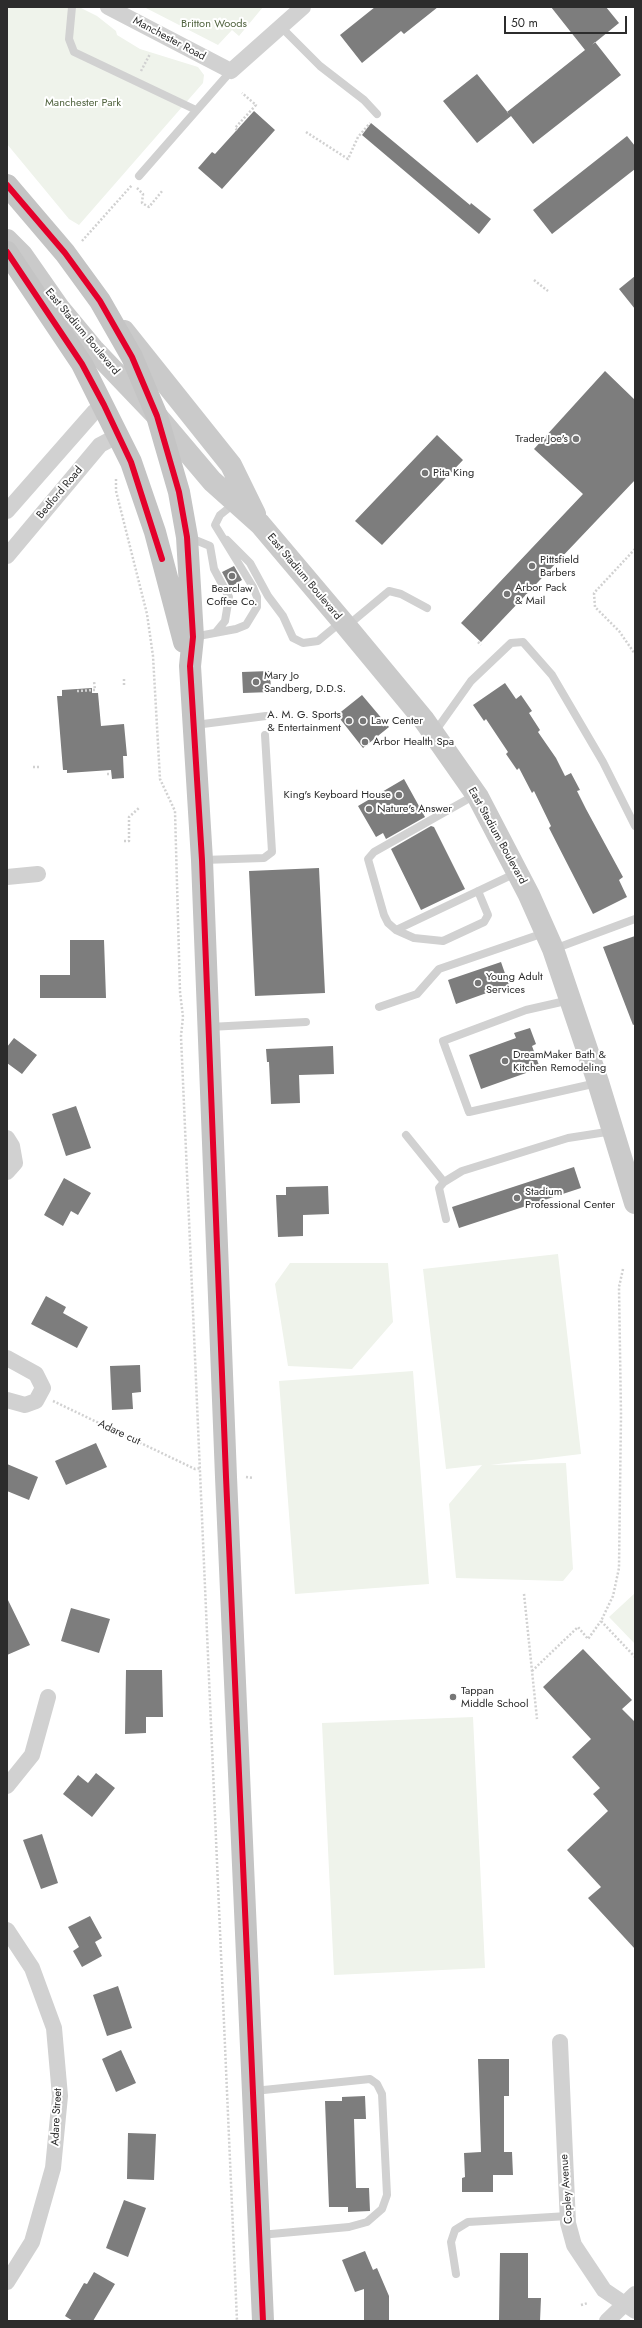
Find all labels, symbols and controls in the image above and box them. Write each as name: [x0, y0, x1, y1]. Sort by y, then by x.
scale bar: [506, 8, 629, 34]
street label: Manchester Road: [130, 14, 208, 64]
text: 50 m: [511, 14, 538, 32]
park label: Britton Woods: [181, 17, 247, 31]
park label: Manchester Park: [45, 96, 121, 110]
street label: East Stadium Boulevard: [42, 286, 122, 378]
place label: Trader Joe's: [515, 432, 568, 446]
marker: Trader Joe's: [571, 434, 581, 444]
street label: Bedford Road: [34, 464, 86, 522]
place label: Pita King: [433, 466, 474, 480]
marker: Pita King: [420, 468, 430, 478]
street label: East Stadium Boulevard: [264, 531, 344, 623]
place label: Pittsfield Barbers: [540, 553, 579, 579]
marker: Pittsfield Barbers: [527, 561, 537, 571]
marker: Bearclaw Coffee Co.: [227, 571, 237, 581]
place label: Arbor Pack & Mail: [515, 581, 566, 607]
place label: Bearclaw Coffee Co.: [207, 582, 257, 608]
marker: Arbor Pack & Mail: [502, 589, 512, 599]
place label: Mary Jo Sandberg, D.D.S.: [264, 669, 346, 695]
marker: Mary Jo Sandberg, D.D.S.: [251, 677, 261, 687]
place label: A. M. G. Sports & Entertainment: [267, 708, 341, 734]
place label: Law Center: [371, 714, 423, 728]
marker: A. M. G. Sports & Entertainment: [344, 716, 354, 726]
marker: Law Center: [358, 716, 368, 726]
place label: Arbor Health Spa: [373, 735, 454, 749]
marker: Arbor Health Spa: [360, 737, 370, 747]
street label: East Stadium Boulevard: [465, 785, 529, 887]
place label: King's Keyboard House: [284, 788, 391, 802]
marker: King's Keyboard House: [394, 790, 404, 800]
place label: Nature's Answer: [377, 802, 452, 816]
marker: Nature's Answer: [364, 804, 374, 814]
place label: Young Adult Services: [486, 970, 543, 996]
marker: Young Adult Services: [473, 978, 483, 988]
place label: DreamMaker Bath & Kitchen Remodeling: [513, 1048, 606, 1074]
marker: DreamMaker Bath & Kitchen Remodeling: [500, 1056, 510, 1066]
place label: Stadium Professional Center: [525, 1185, 615, 1211]
marker: Stadium Professional Center: [512, 1193, 522, 1203]
street label: Adare cut: [96, 1417, 142, 1449]
place label: Tappan Middle School: [461, 1684, 528, 1710]
marker: Tappan Middle School: [448, 1692, 458, 1702]
street label: Adare Street: [49, 2088, 65, 2146]
street label: Copley Avenue: [558, 2154, 576, 2224]

